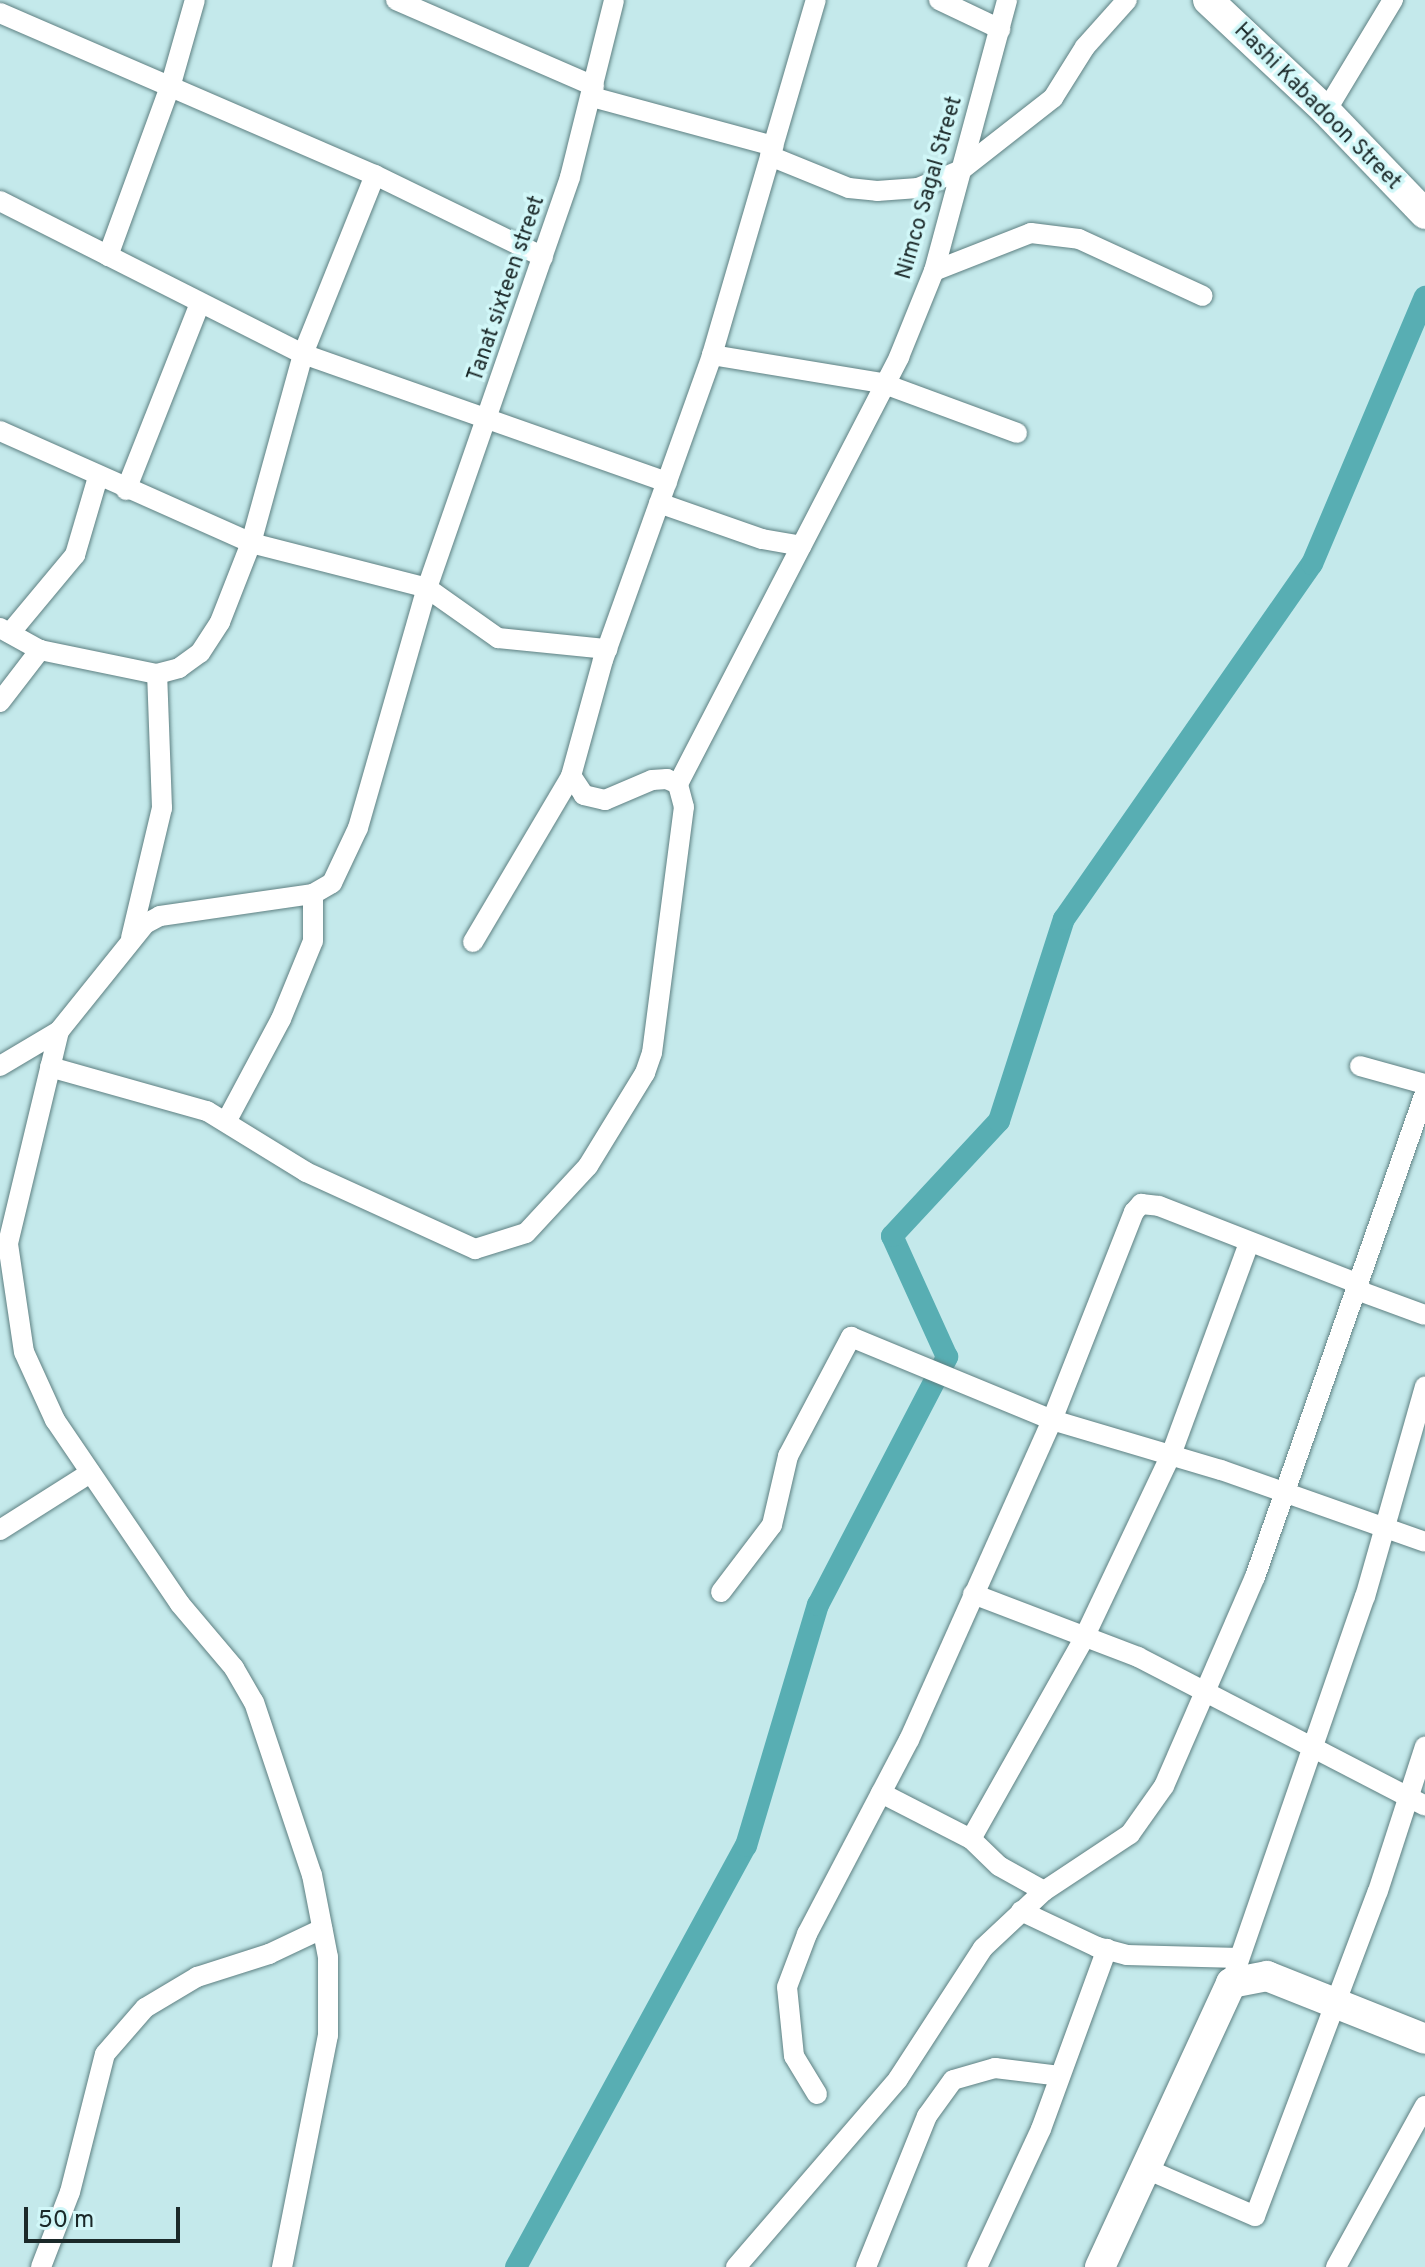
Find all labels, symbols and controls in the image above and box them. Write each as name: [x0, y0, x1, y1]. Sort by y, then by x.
street label: Hashi Kabadoon Street: [1228, 18, 1406, 196]
street label: Nimco Sagal Street: [891, 93, 969, 283]
street label: Tanat sixteen street: [463, 192, 551, 386]
scale bar: [28, 2191, 184, 2241]
text: 50 m: [38, 2206, 94, 2236]

